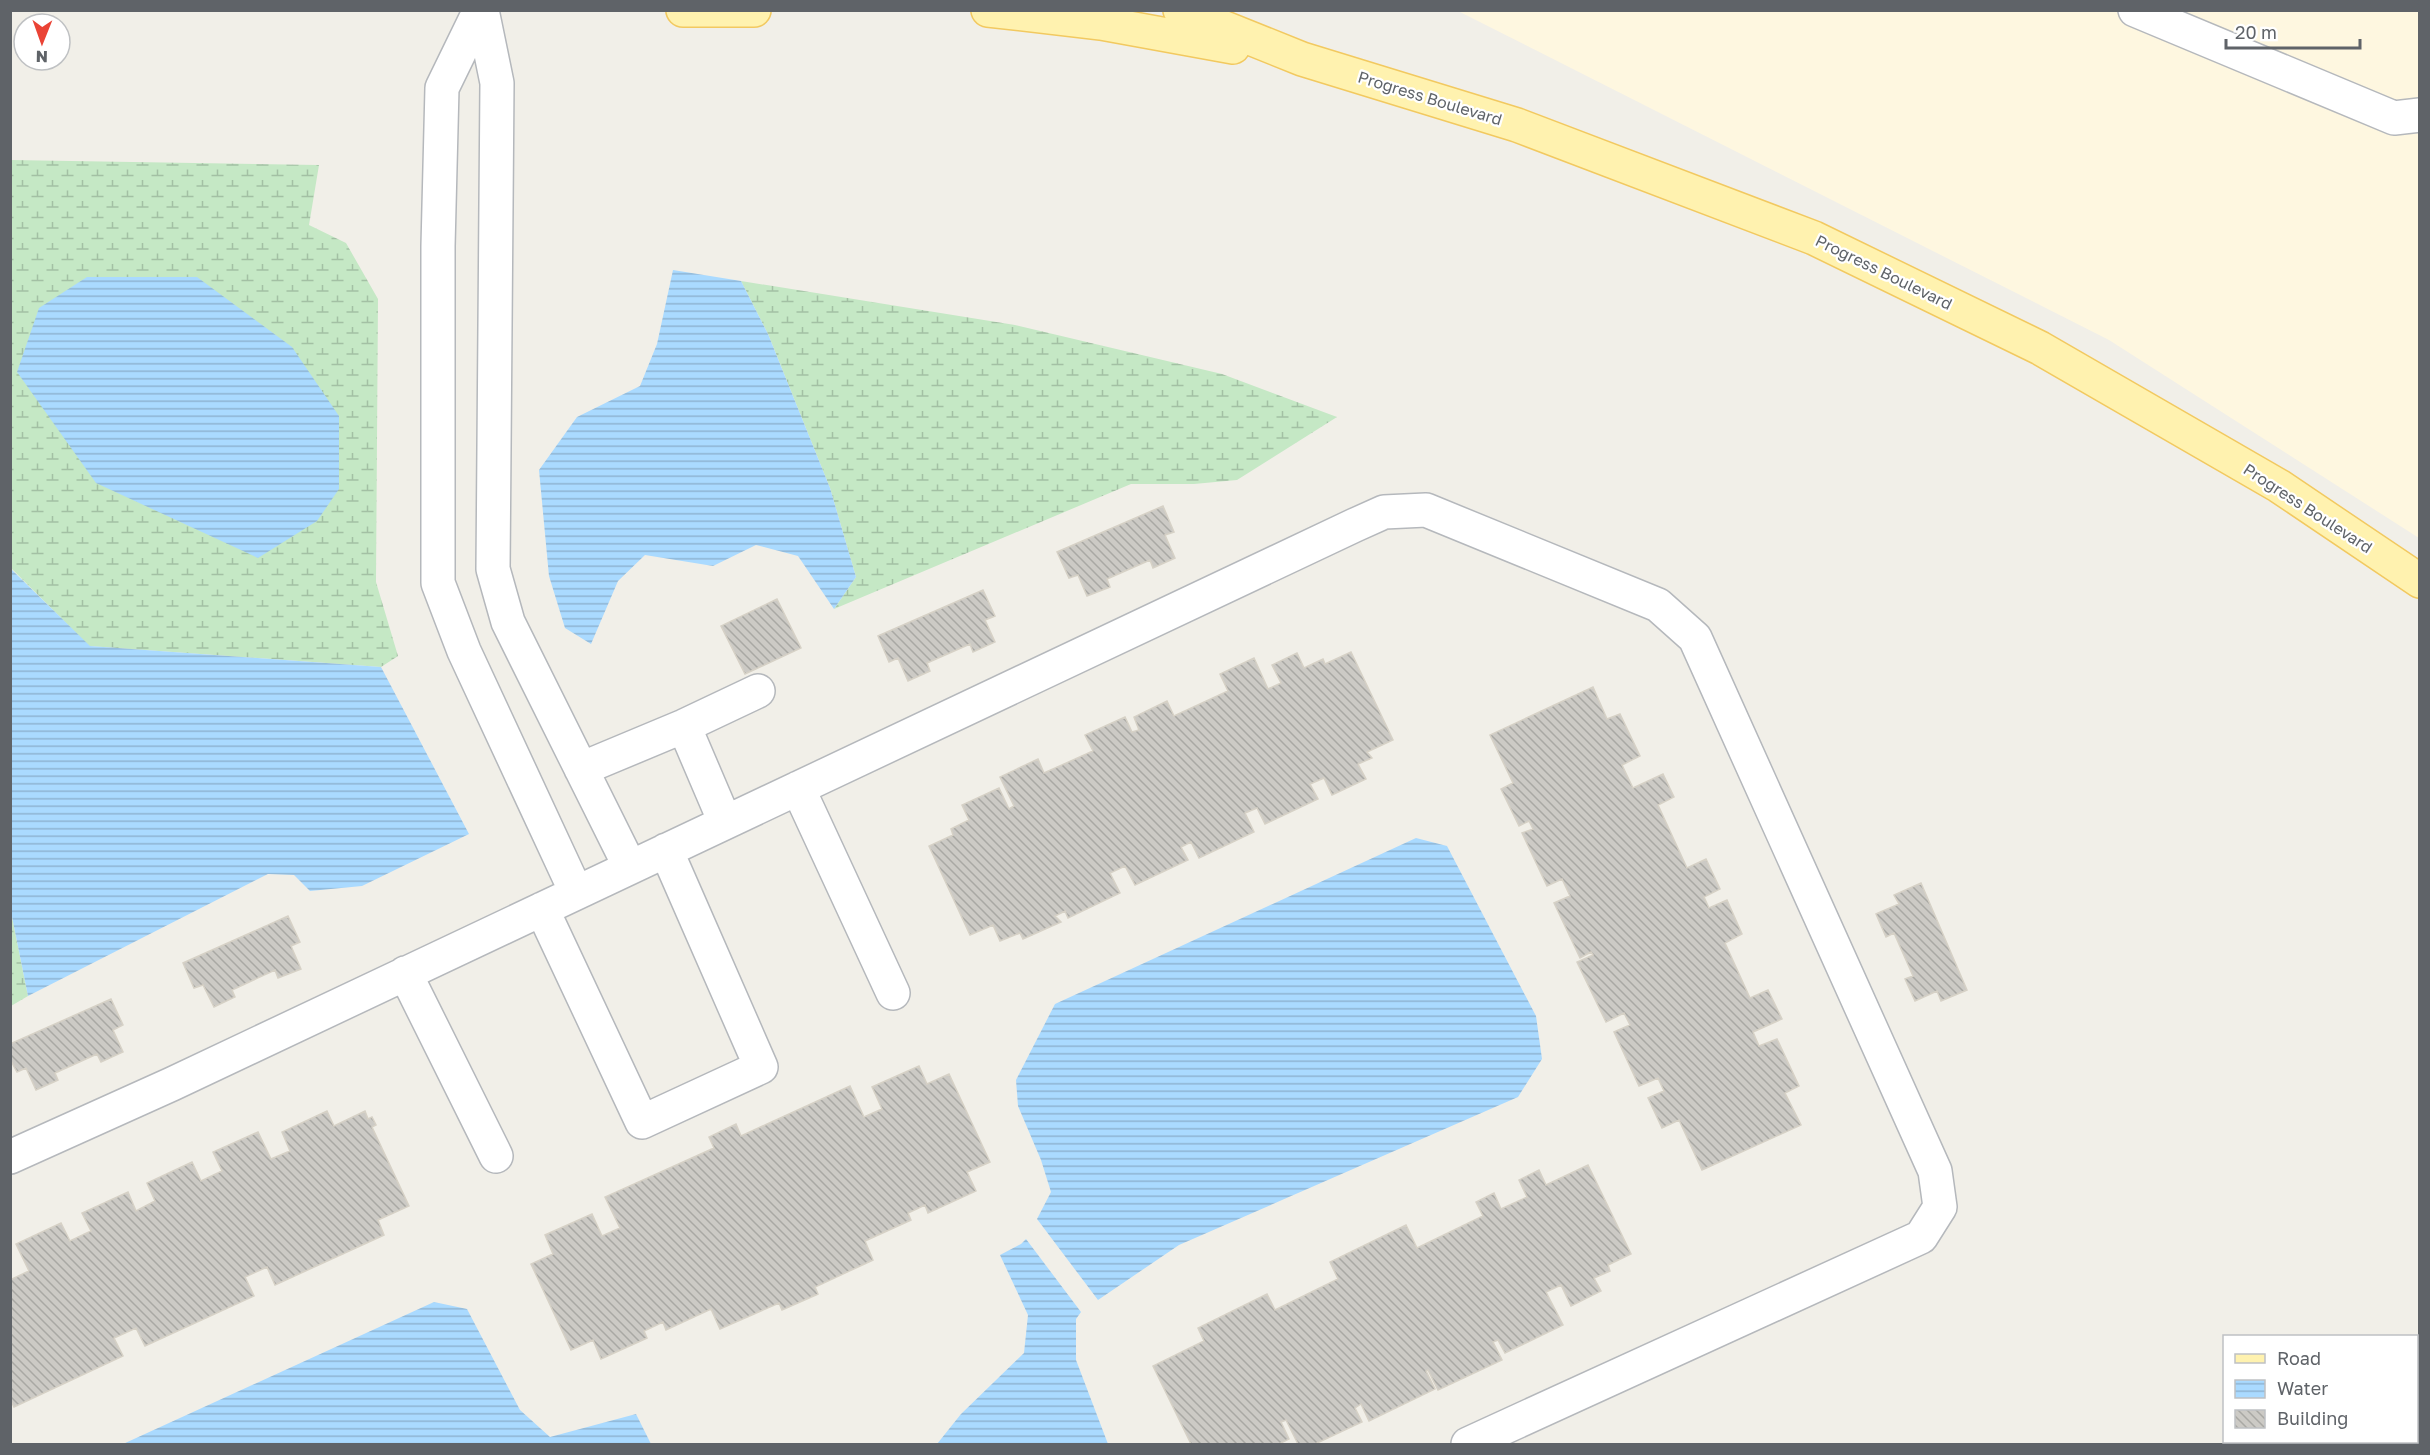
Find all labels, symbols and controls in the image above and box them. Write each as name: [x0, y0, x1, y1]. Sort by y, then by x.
north arrow: [12, 12, 72, 72]
scale bar: [2226, 12, 2360, 50]
text: 20 m: [2235, 21, 2277, 43]
text: N: [35, 47, 48, 67]
street label: Progress Boulevard: [1356, 67, 1504, 129]
street label: Progress Boulevard: [1812, 230, 1956, 314]
street label: Progress Boulevard: [2240, 459, 2376, 557]
legend: [2223, 1335, 2418, 1443]
text: Road: [2277, 1347, 2321, 1369]
text: Water: [2277, 1377, 2328, 1399]
text: Building: [2277, 1407, 2348, 1429]

